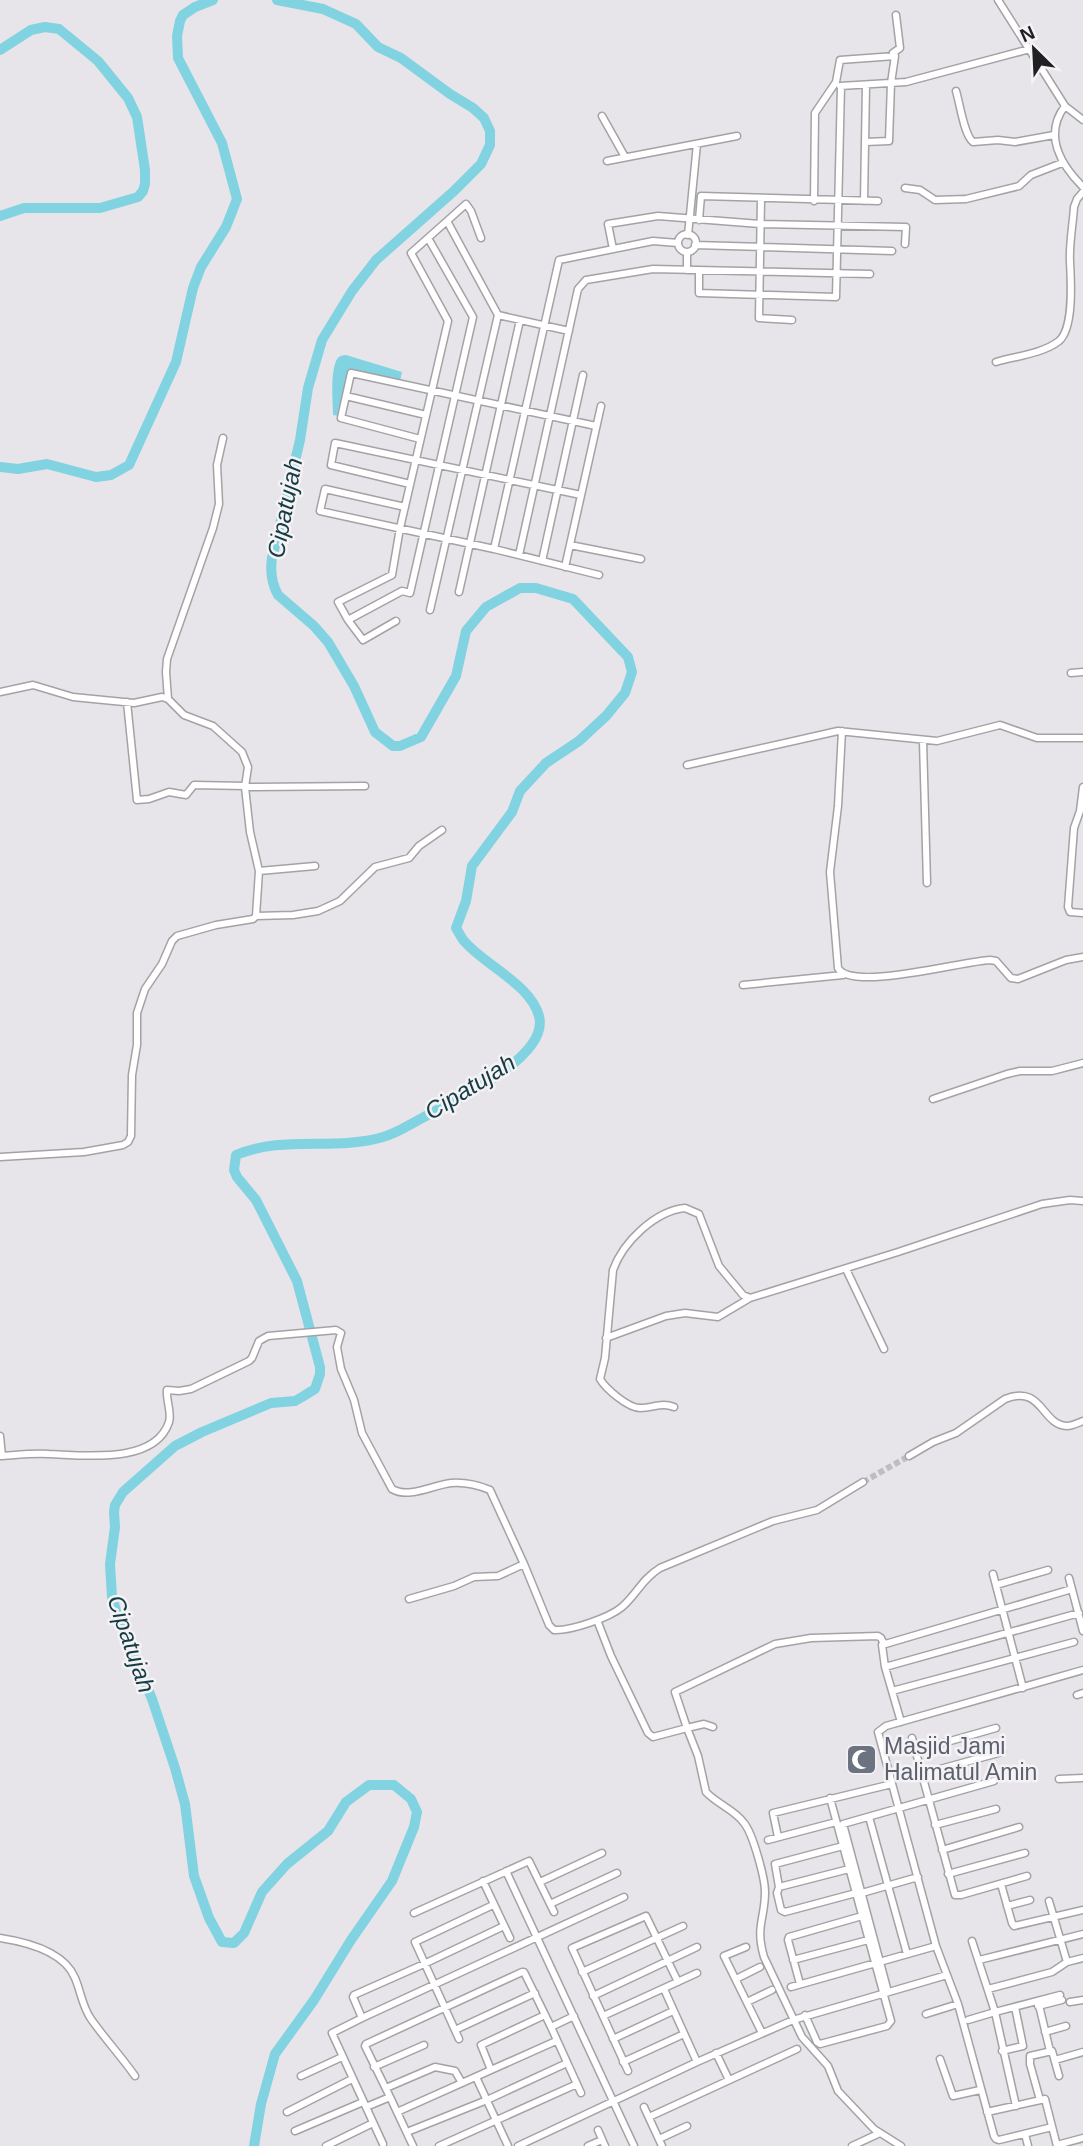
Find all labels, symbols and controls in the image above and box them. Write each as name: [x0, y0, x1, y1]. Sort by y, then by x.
north arrow: [999, 14, 1069, 84]
text: N: [1017, 22, 1038, 46]
water label: Cipatujah: [262, 456, 307, 560]
water label: Cipatujah: [420, 1048, 520, 1125]
water label: Cipatujah: [102, 1592, 161, 1696]
place label: Masjid Jami Halimatul Amin: [884, 1733, 1037, 1785]
mosque icon: Masjid Jami Halimatul Amin: [844, 1742, 878, 1776]

